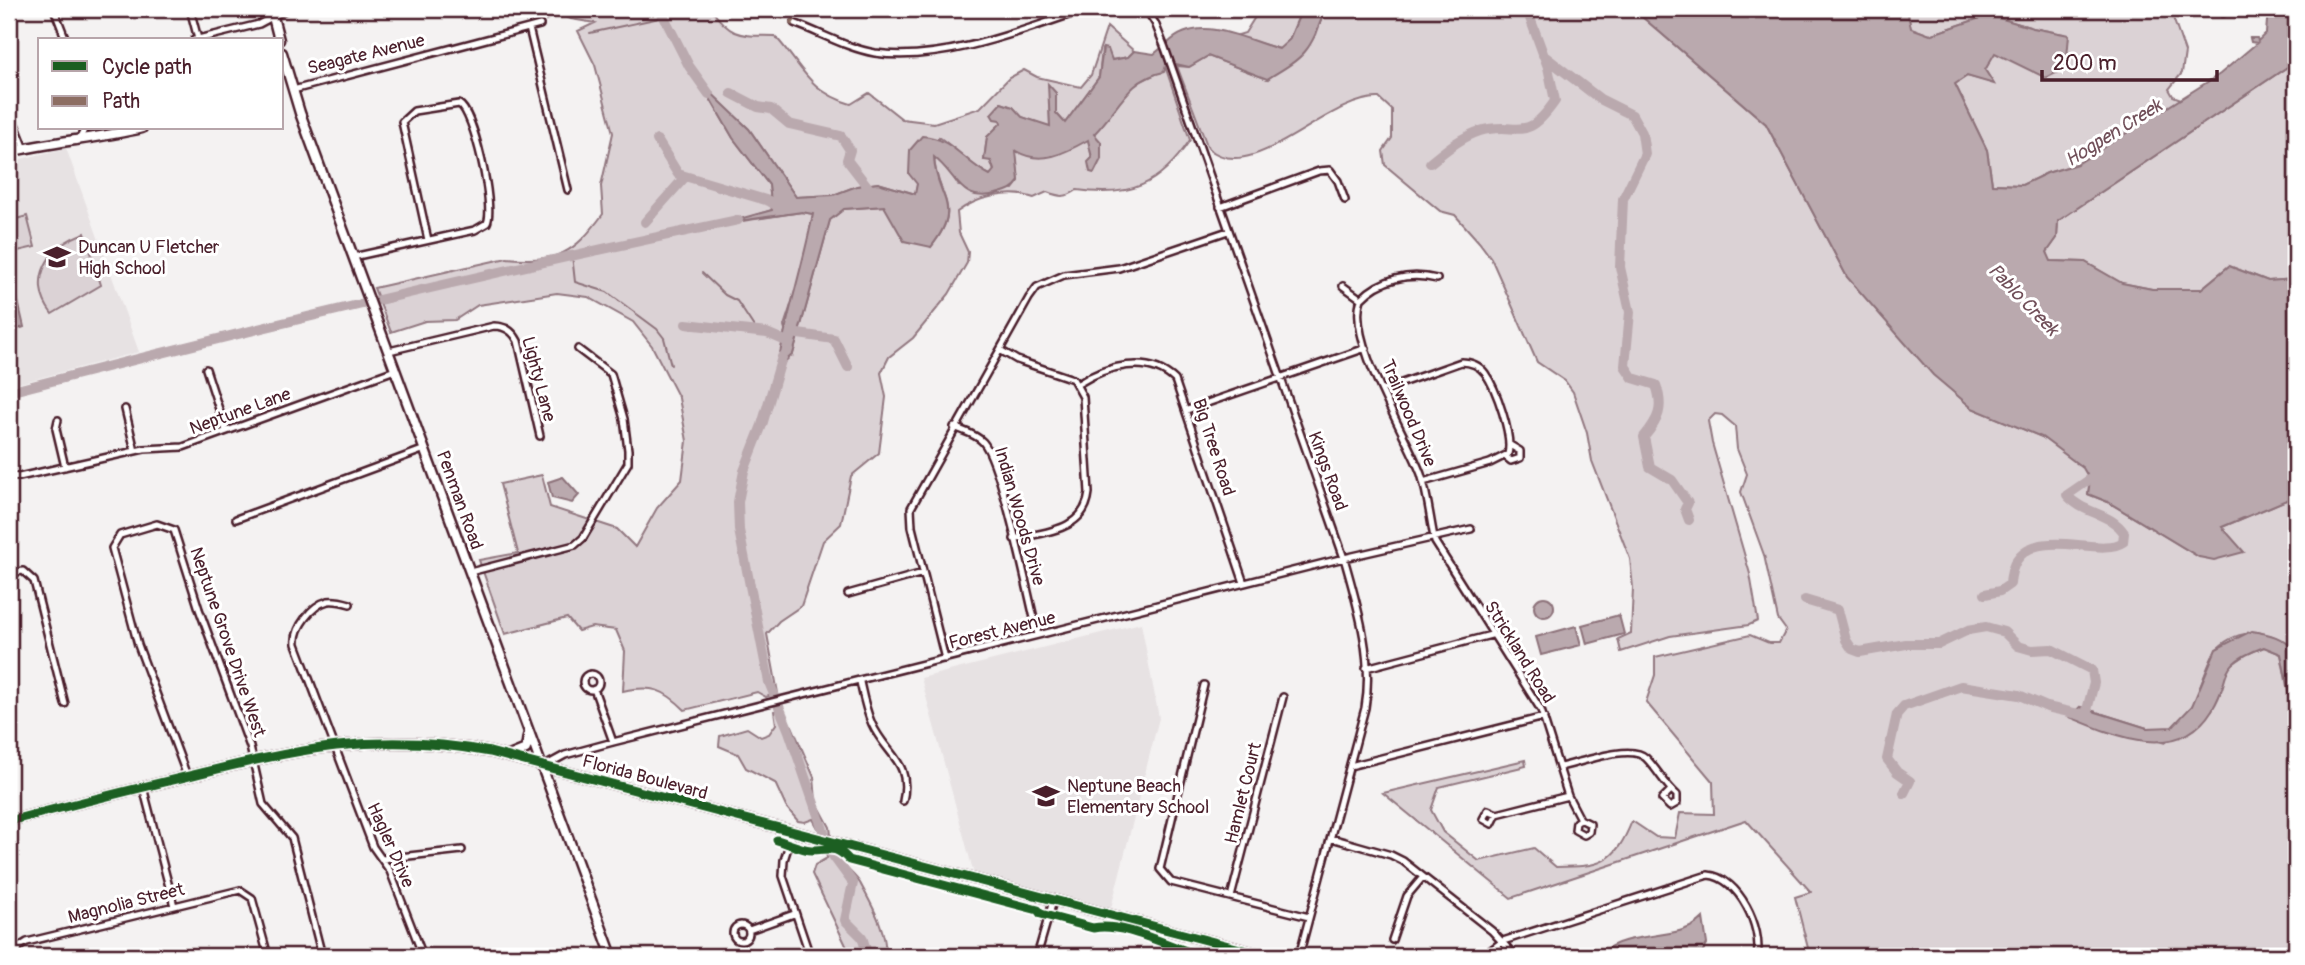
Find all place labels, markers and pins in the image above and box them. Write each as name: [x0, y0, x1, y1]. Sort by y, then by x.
place label: Duncan U Fletcher High School: [78, 236, 220, 280]
school or university icon: Duncan U Fletcher High School: [42, 242, 72, 272]
place label: Neptune Beach Elementary School: [1067, 775, 1209, 819]
school or university icon: Neptune Beach Elementary School: [1031, 781, 1061, 811]

